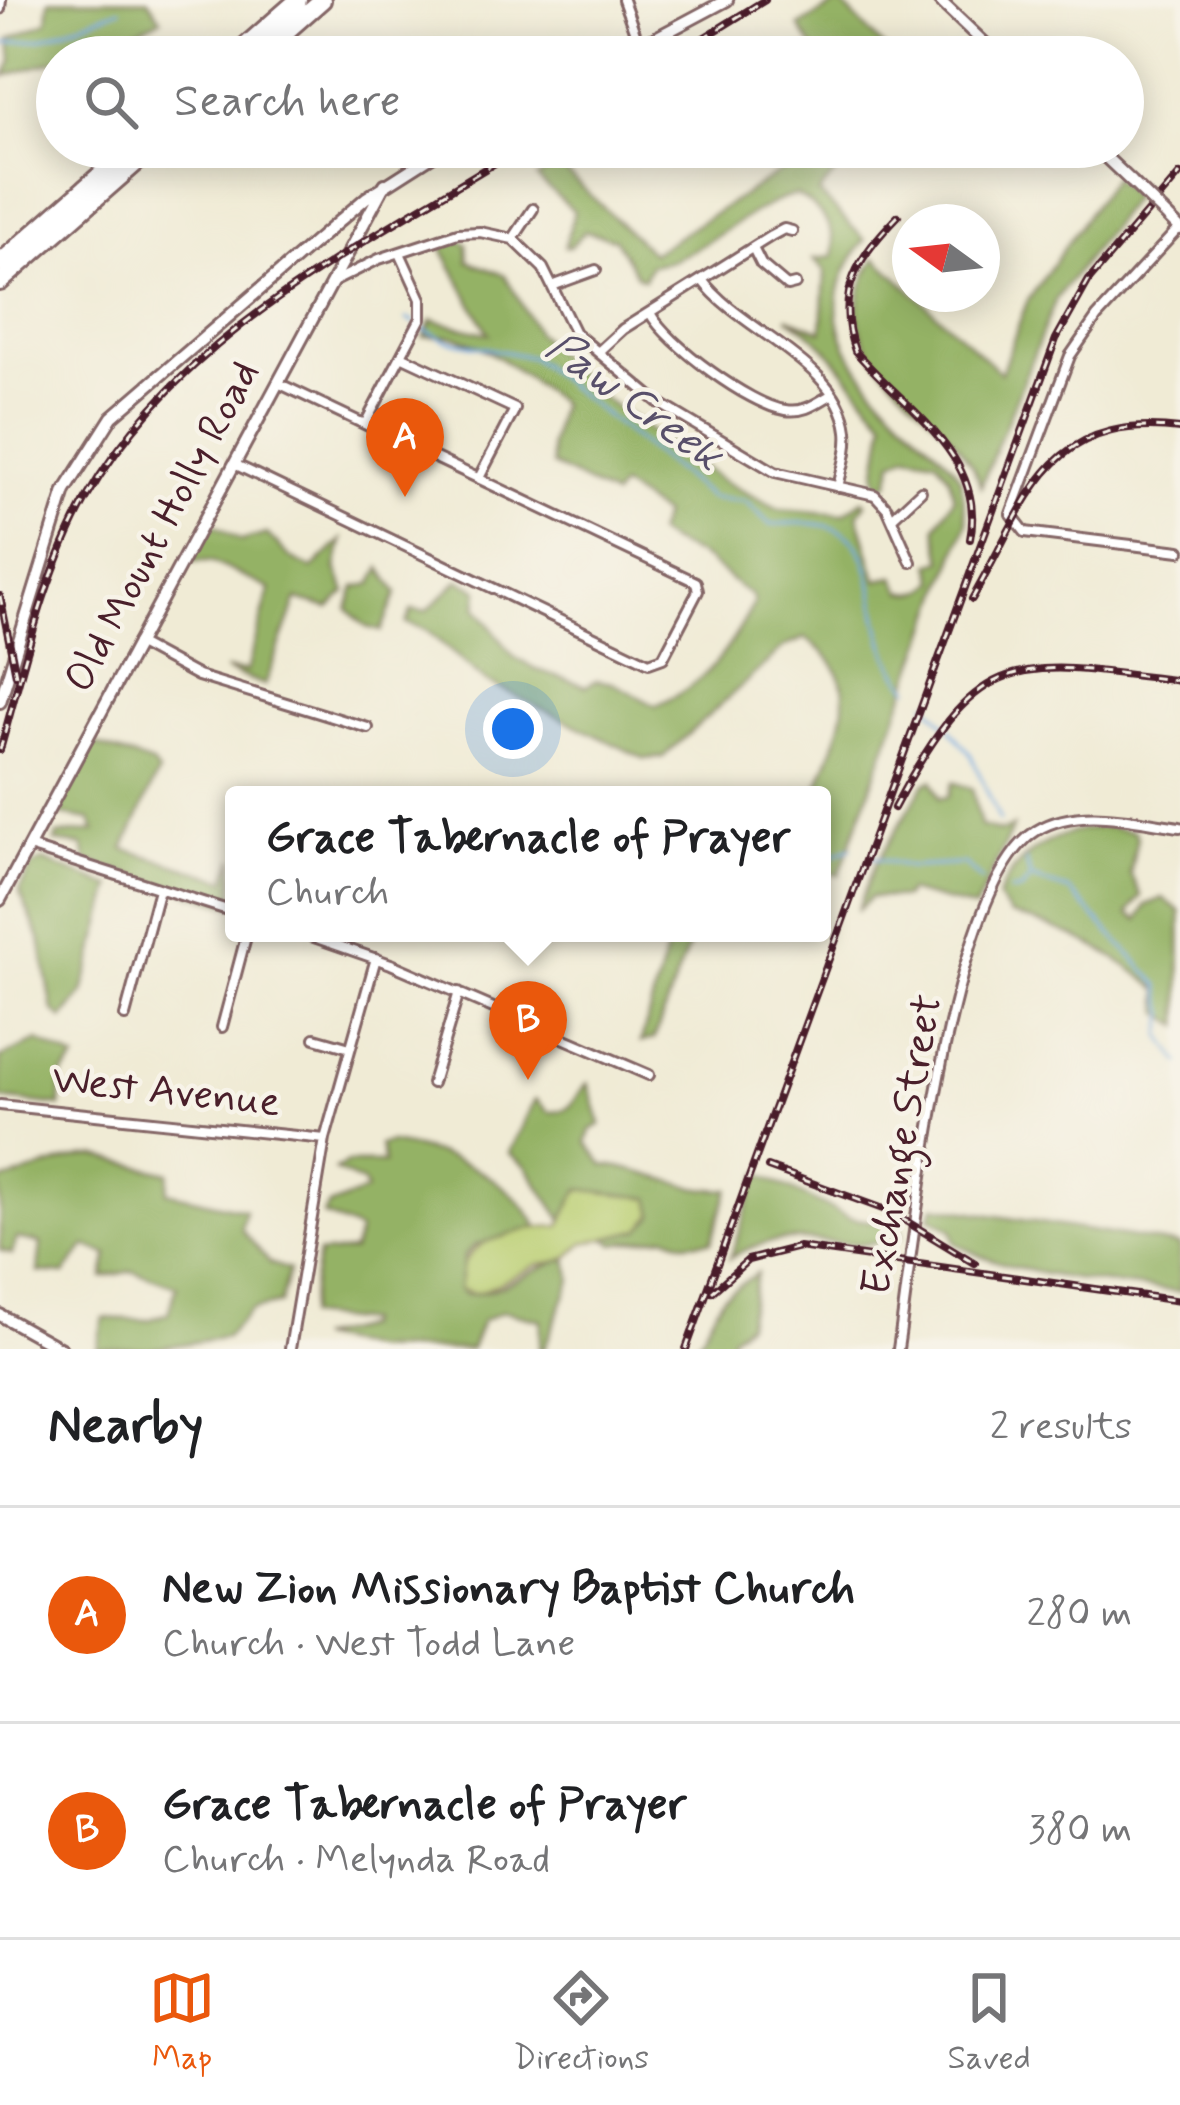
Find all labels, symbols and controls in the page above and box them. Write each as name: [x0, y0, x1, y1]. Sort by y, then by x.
search box: [36, 36, 1144, 168]
icon: search: [78, 69, 144, 135]
text: Search here: [174, 73, 401, 132]
north arrow: [892, 204, 1000, 312]
water label: Paw Creek: [534, 318, 735, 487]
street label: Old Mount Holly Road: [52, 352, 274, 702]
pin: A: [366, 398, 444, 497]
your location: [483, 699, 543, 759]
popup: [225, 786, 831, 942]
text: Grace Tabernacle of Prayer: [266, 809, 790, 868]
text: Church: [266, 868, 389, 919]
pin: B: [489, 981, 567, 1080]
street label: Exchange Street: [849, 990, 960, 1301]
street label: West Avenue: [49, 1053, 283, 1131]
text: Nearby: [48, 1394, 203, 1460]
text: 2 results: [990, 1402, 1132, 1453]
text: New Zion Missionary Baptist Church: [162, 1560, 855, 1619]
text: A: [74, 1589, 100, 1640]
text: 280 m: [1027, 1589, 1132, 1640]
text: Church · West Todd Lane: [162, 1619, 575, 1670]
text: Grace Tabernacle of Prayer: [162, 1776, 686, 1835]
text: B: [75, 1805, 99, 1856]
text: 380 m: [1028, 1805, 1132, 1856]
text: Church · Melynda Road: [162, 1835, 550, 1886]
tab: Map: [149, 1965, 215, 2081]
tab: Directions: [513, 1965, 649, 2081]
tab: Saved: [947, 1965, 1031, 2081]

